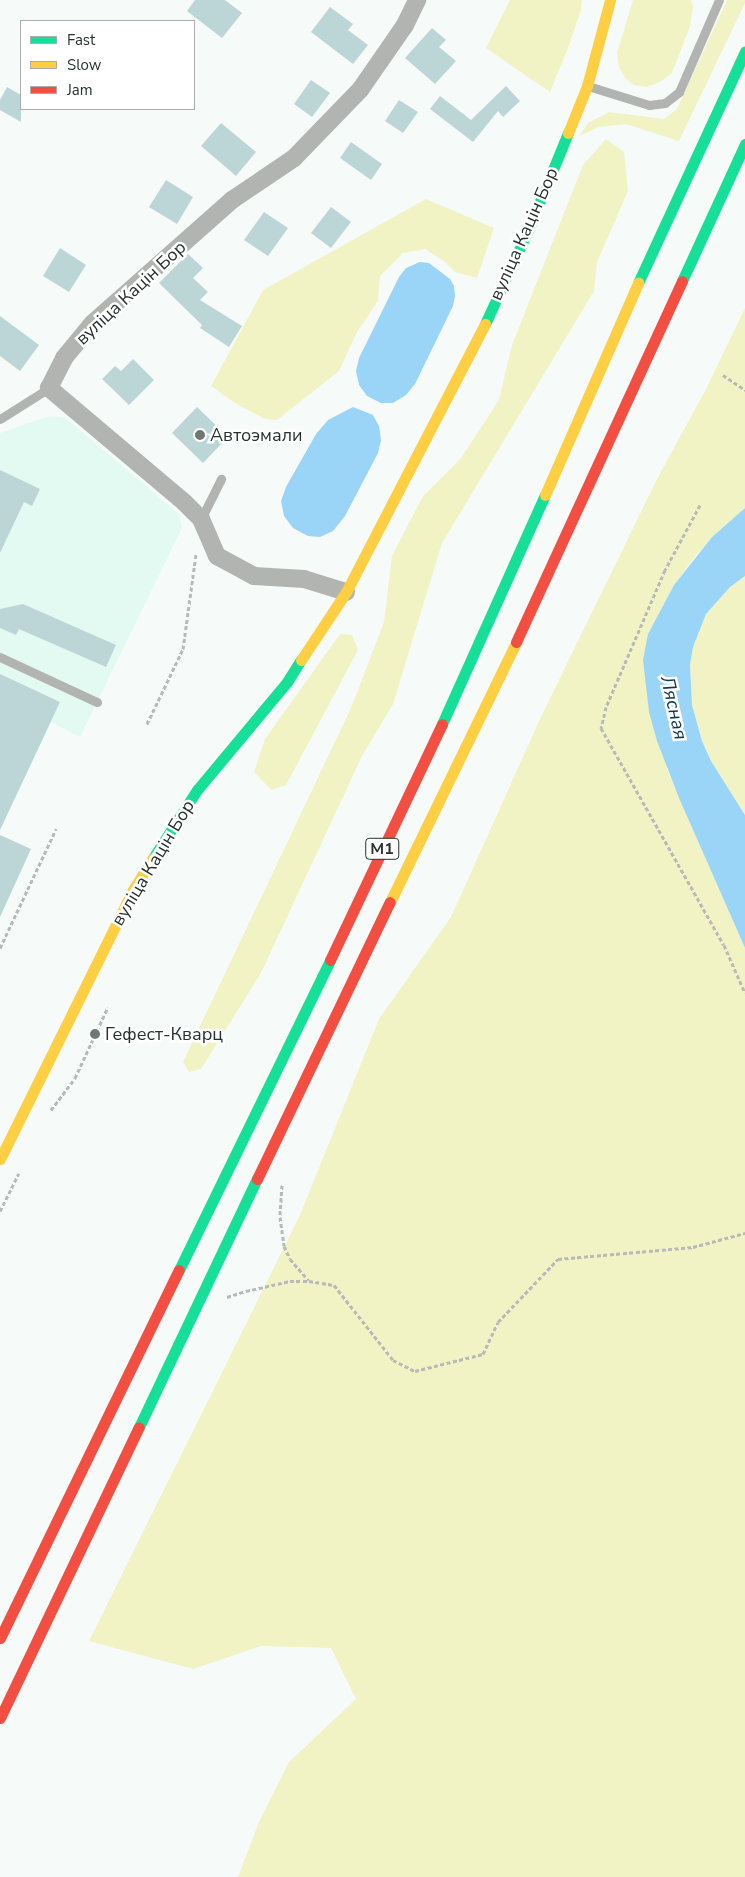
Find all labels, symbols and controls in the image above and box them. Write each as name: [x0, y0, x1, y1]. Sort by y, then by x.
legend: [20, 20, 195, 110]
text: Fast: [67, 30, 95, 50]
text: Slow: [67, 55, 101, 75]
text: Jam: [67, 80, 93, 100]
street label: вуліца Кацін Бор: [485, 164, 563, 304]
street label: вуліца Кацін Бор: [71, 236, 191, 350]
place label: Автоэмали: [210, 424, 303, 446]
marker: Автоэмали: [194, 429, 206, 441]
water label: Лясная: [655, 674, 691, 742]
street label: вуліца Кацін Бор: [107, 796, 199, 930]
road number: М1: [364, 836, 400, 862]
place label: Гефест-Кварц: [105, 1023, 223, 1045]
marker: Гефест-Кварц: [89, 1028, 101, 1040]

